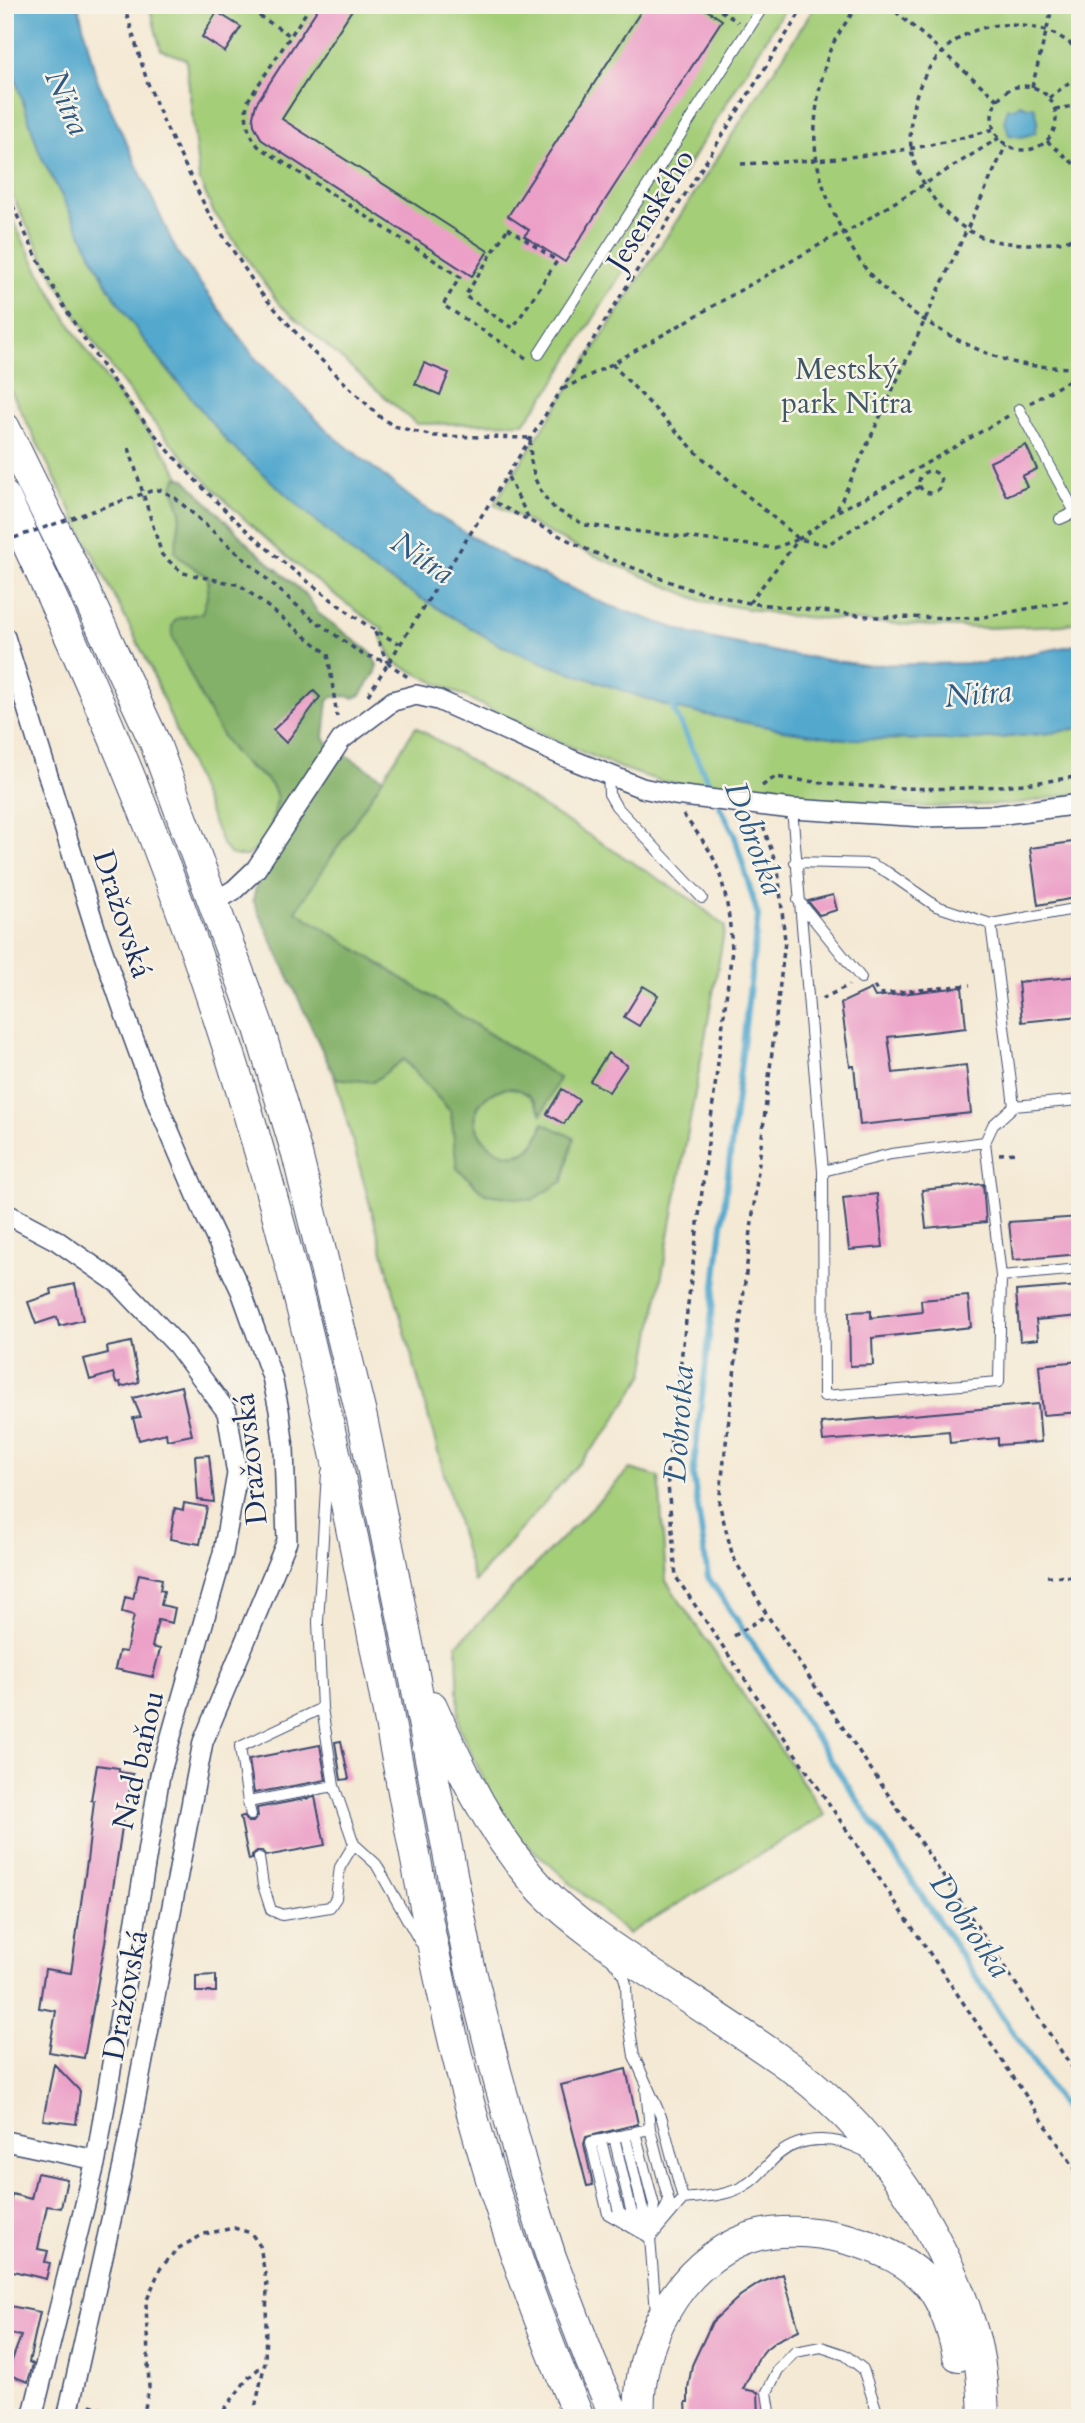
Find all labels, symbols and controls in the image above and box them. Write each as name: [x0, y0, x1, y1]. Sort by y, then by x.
water label: Nitra: [34, 63, 100, 142]
street label: Jesenského: [595, 141, 704, 283]
park label: Mestský park Nitra: [781, 349, 913, 424]
water label: Nitra: [382, 521, 463, 595]
water label: Nitra: [943, 669, 1013, 719]
water label: Dobrotka: [713, 776, 795, 901]
street label: Dražovská: [83, 845, 162, 983]
water label: Dobrotka: [653, 1364, 705, 1484]
street label: Dražovská: [223, 1391, 278, 1527]
street label: Nad baňou: [103, 1687, 174, 1834]
water label: Dobrotka: [919, 1865, 1021, 1987]
street label: Dražovská: [93, 1926, 158, 2064]

